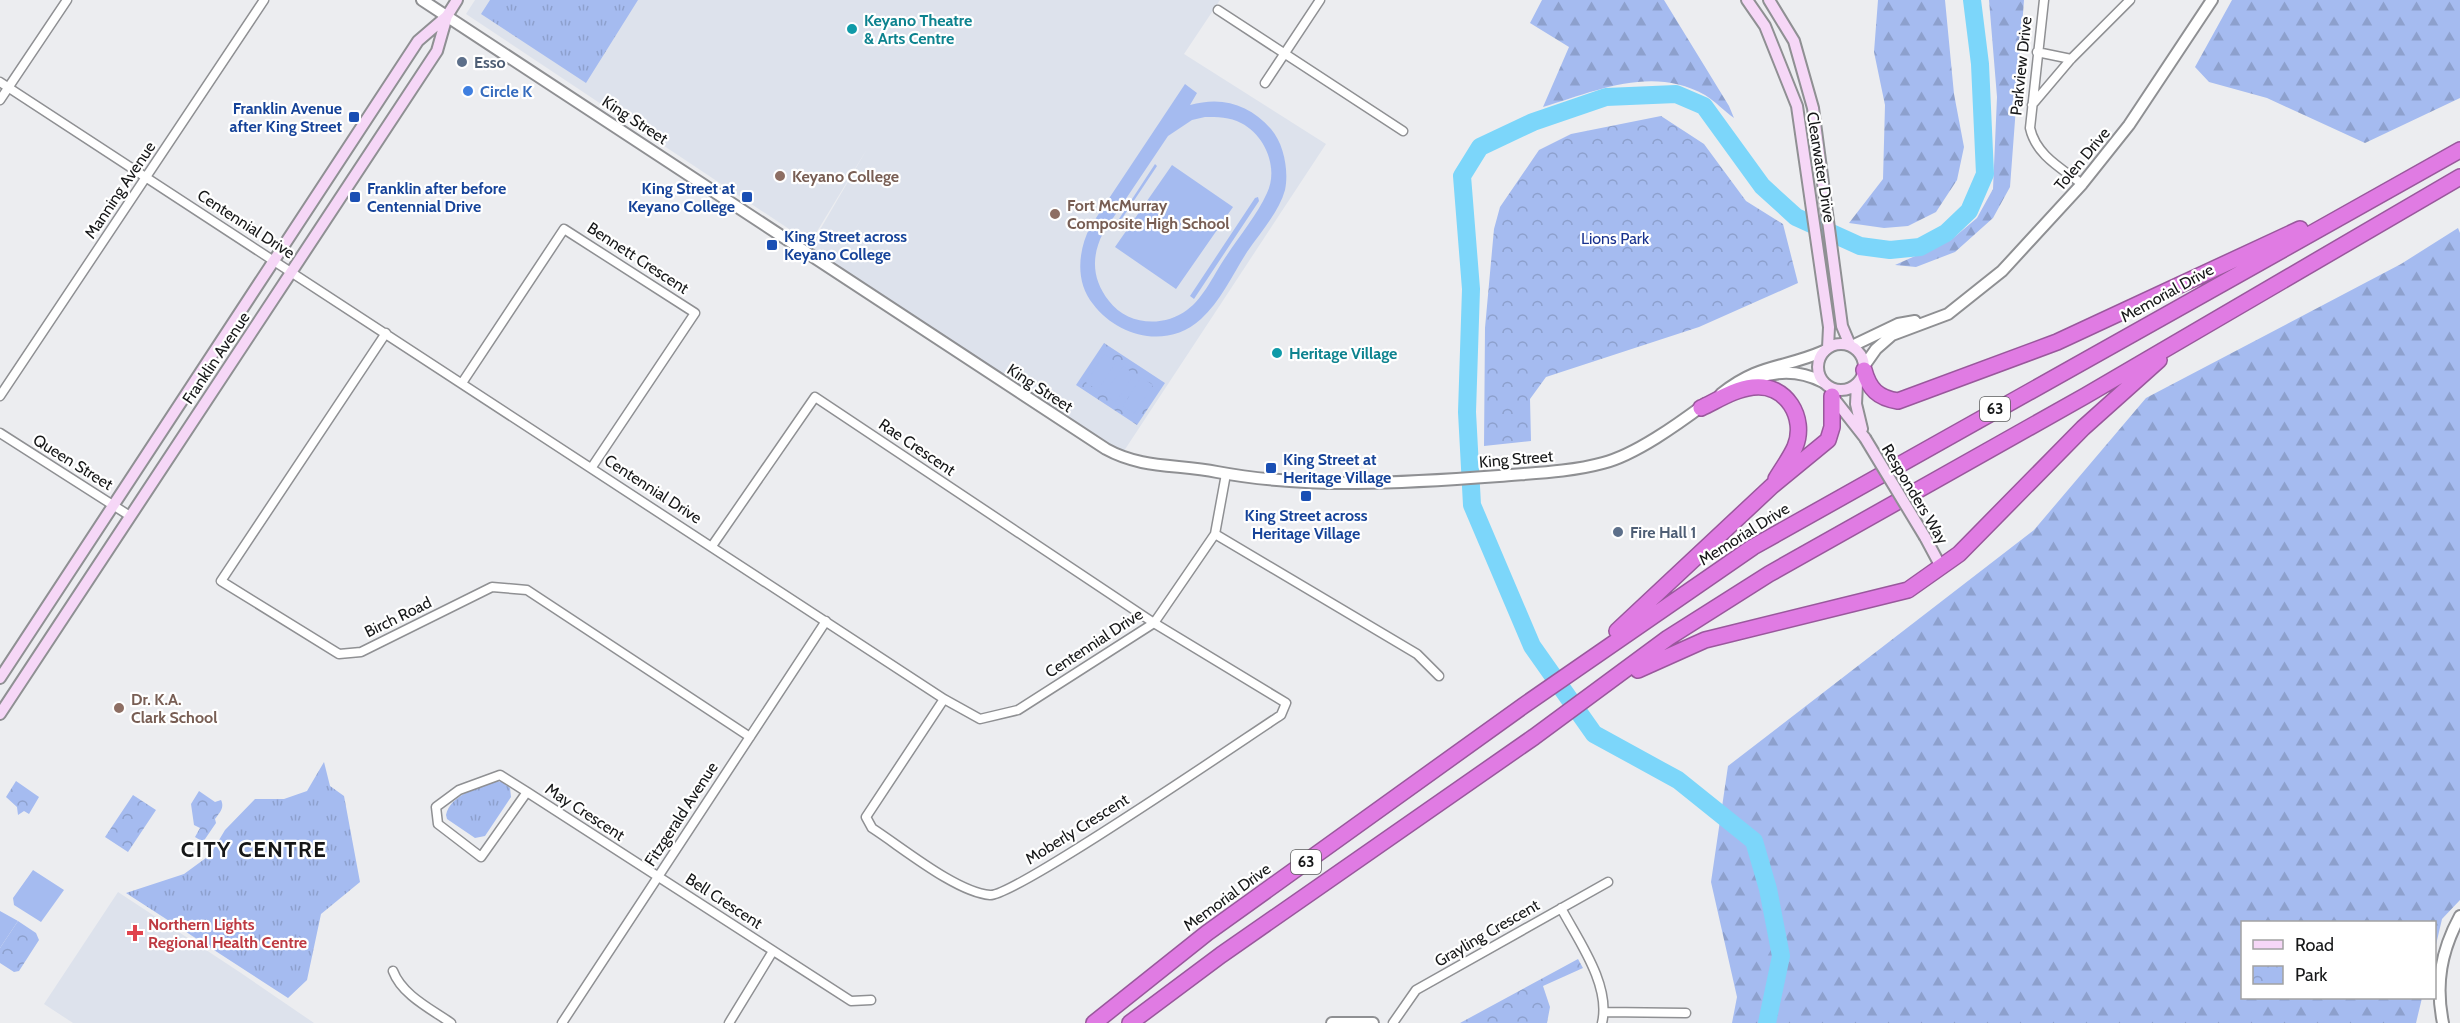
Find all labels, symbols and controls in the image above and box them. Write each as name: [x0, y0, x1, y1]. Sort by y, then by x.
place label: Keyano Theatre & Arts Centre: [864, 11, 972, 48]
street label: Parkview Drive: [2006, 16, 2036, 116]
marker: Keyano Theatre & Arts Centre: [845, 22, 859, 36]
place label: Esso: [474, 53, 506, 72]
marker: Esso: [455, 55, 469, 69]
place label: Circle K: [480, 82, 532, 101]
marker: Circle K: [461, 84, 475, 98]
street label: King Street: [599, 92, 672, 149]
place label: Franklin Avenue after King Street: [230, 99, 342, 136]
marker: Franklin Avenue after King Street: [347, 110, 361, 124]
street label: Clearwater Drive: [1803, 110, 1839, 224]
street label: Tolen Drive: [2050, 124, 2114, 194]
street label: Manning Avenue: [80, 138, 160, 242]
place label: Keyano College: [792, 167, 899, 186]
marker: Keyano College: [773, 169, 787, 183]
place label: Franklin after before Centennial Drive: [367, 179, 506, 216]
place label: King Street at Keyano College: [628, 179, 735, 216]
street label: Centennial Drive: [194, 185, 298, 263]
marker: Franklin after before Centennial Drive: [348, 190, 362, 204]
marker: King Street at Keyano College: [740, 190, 754, 204]
place label: Fort McMurray Composite High School: [1067, 196, 1229, 233]
marker: Fort McMurray Composite High School: [1048, 207, 1062, 221]
street label: Bennett Crescent: [584, 218, 693, 298]
place label: King Street across Keyano College: [784, 227, 907, 264]
park label: Lions Park: [1581, 229, 1650, 248]
marker: King Street across Keyano College: [765, 238, 779, 252]
street label: Memorial Drive: [2117, 260, 2217, 326]
street label: Franklin Avenue: [178, 308, 254, 408]
place label: Heritage Village: [1289, 344, 1397, 363]
marker: Heritage Village: [1270, 346, 1284, 360]
street label: King Street: [1004, 360, 1077, 417]
road number: 63: [1980, 397, 2010, 421]
street label: Rae Crescent: [875, 415, 959, 480]
street label: Queen Street: [30, 430, 117, 494]
street label: Responders Way: [1878, 441, 1952, 547]
street label: King Street: [1478, 446, 1555, 472]
street label: Centennial Drive: [601, 450, 705, 528]
place label: King Street at Heritage Village: [1283, 450, 1391, 487]
marker: King Street at Heritage Village: [1264, 461, 1278, 475]
marker: King Street across Heritage Village: [1299, 489, 1313, 503]
street label: Memorial Drive: [1695, 499, 1793, 569]
place label: King Street across Heritage Village: [1244, 506, 1368, 543]
place label: Fire Hall 1: [1630, 523, 1697, 542]
marker: Fire Hall 1: [1611, 525, 1625, 539]
street label: Birch Road: [362, 593, 434, 641]
street label: Centennial Drive: [1042, 604, 1146, 682]
place label: Dr. K.A. Clark School: [131, 690, 217, 727]
marker: Dr. K.A. Clark School: [112, 701, 126, 715]
street label: Fitzgerald Avenue: [640, 758, 722, 870]
street label: May Crescent: [542, 779, 629, 845]
street label: Moberly Crescent: [1022, 789, 1133, 868]
district label: CITY CENTRE: [181, 836, 327, 863]
road number: 63: [1291, 850, 1321, 874]
street label: Memorial Drive: [1180, 859, 1274, 935]
street label: Bell Crescent: [682, 869, 767, 933]
street label: Grayling Crescent: [1431, 895, 1543, 971]
place label: Northern Lights Regional Health Centre: [148, 915, 307, 952]
legend: [2241, 921, 2436, 999]
marker: Northern Lights Regional Health Centre: [126, 924, 144, 942]
text: Road: [2295, 934, 2334, 956]
text: Park: [2295, 964, 2328, 986]

